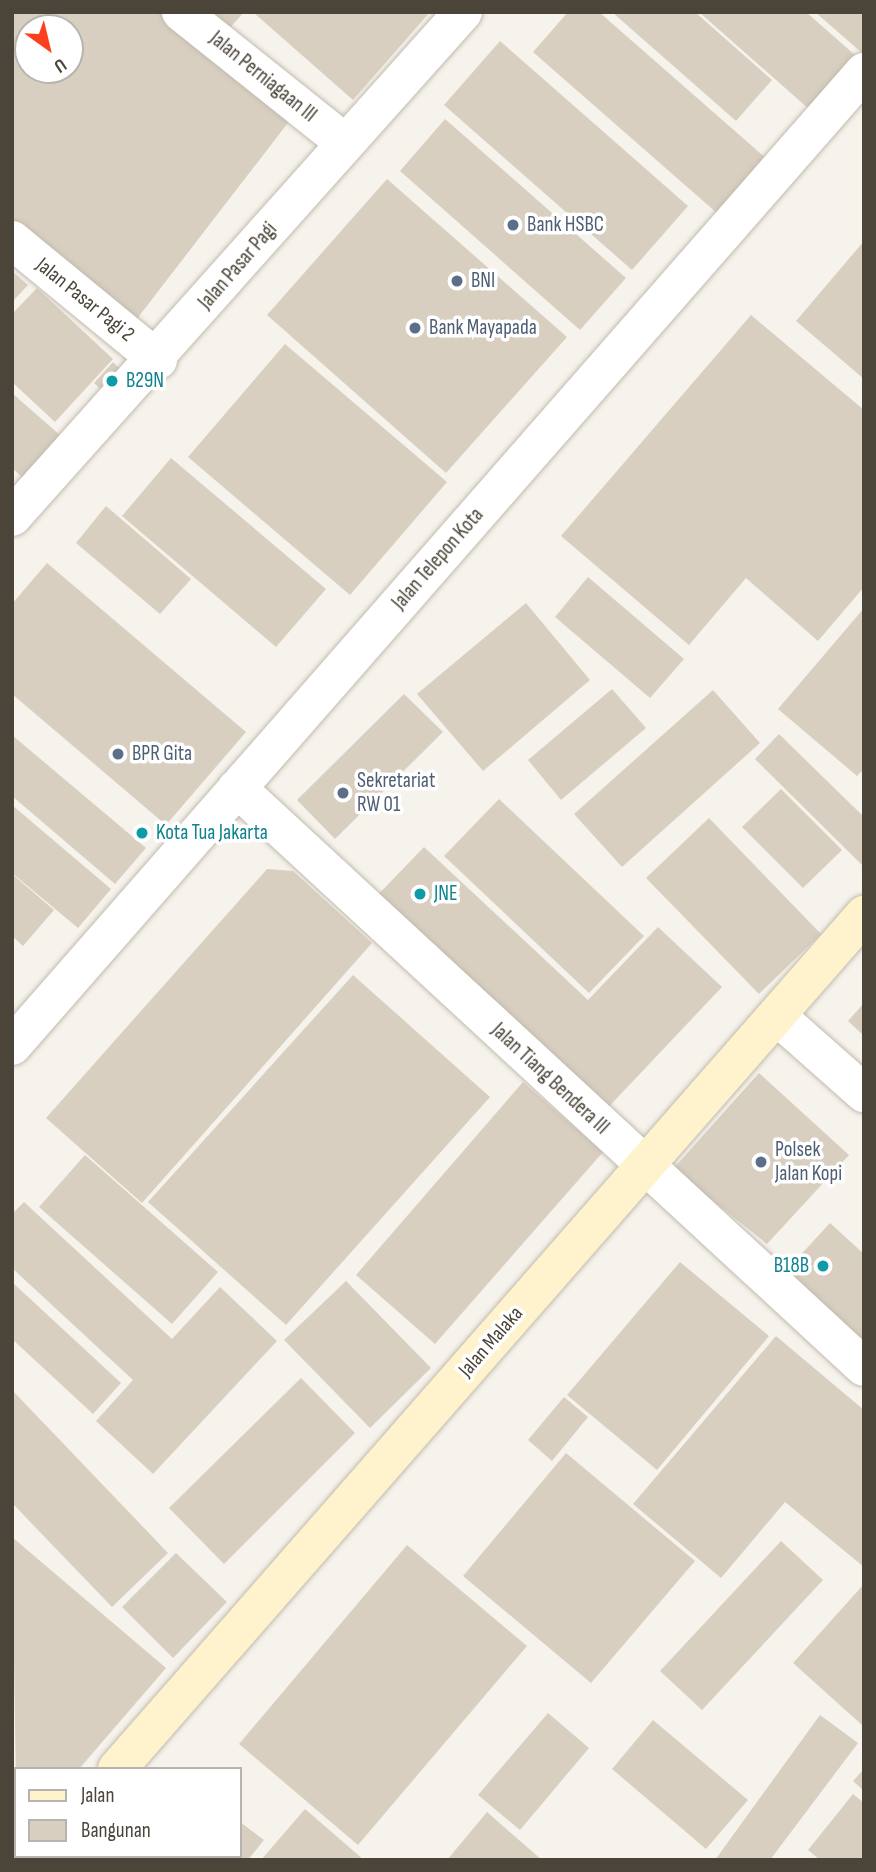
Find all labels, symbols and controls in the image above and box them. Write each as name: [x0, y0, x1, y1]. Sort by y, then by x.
north arrow: [14, 14, 84, 84]
street label: Jalan Perniagaan III: [204, 26, 322, 128]
text: U: [49, 53, 70, 77]
place label: Bank HSBC: [527, 212, 604, 238]
street label: Jalan Pasar Pagi: [193, 217, 283, 315]
marker: Bank HSBC: [505, 217, 521, 233]
street label: Jalan Pasar Pagi 2: [31, 253, 139, 347]
place label: BNI: [471, 268, 495, 294]
marker: BNI: [449, 273, 465, 289]
place label: Bank Mayapada: [429, 315, 537, 341]
marker: Bank Mayapada: [407, 320, 423, 336]
place label: B29N: [126, 368, 164, 394]
marker: B29N: [104, 373, 120, 389]
street label: Jalan Telepon Kota: [387, 503, 489, 615]
place label: BPR Gita: [132, 741, 192, 767]
marker: BPR Gita: [110, 746, 126, 762]
place label: Sekretariat RW 01: [357, 768, 435, 818]
marker: Sekretariat RW 01: [335, 785, 351, 801]
place label: Kota Tua Jakarta: [156, 820, 268, 846]
marker: Kota Tua Jakarta: [134, 825, 150, 841]
place label: JNE: [434, 881, 458, 907]
marker: JNE: [412, 886, 428, 902]
street label: Jalan Tiang Bendera III: [486, 1018, 614, 1140]
place label: Polsek Jalan Kopi: [775, 1137, 842, 1187]
marker: Polsek Jalan Kopi: [753, 1154, 769, 1170]
place label: B18B: [774, 1253, 809, 1279]
marker: B18B: [815, 1258, 831, 1274]
street label: Jalan Malaka: [453, 1302, 529, 1382]
legend: [14, 1767, 242, 1858]
text: Jalan: [81, 1783, 114, 1808]
text: Bangunan: [81, 1818, 151, 1843]

